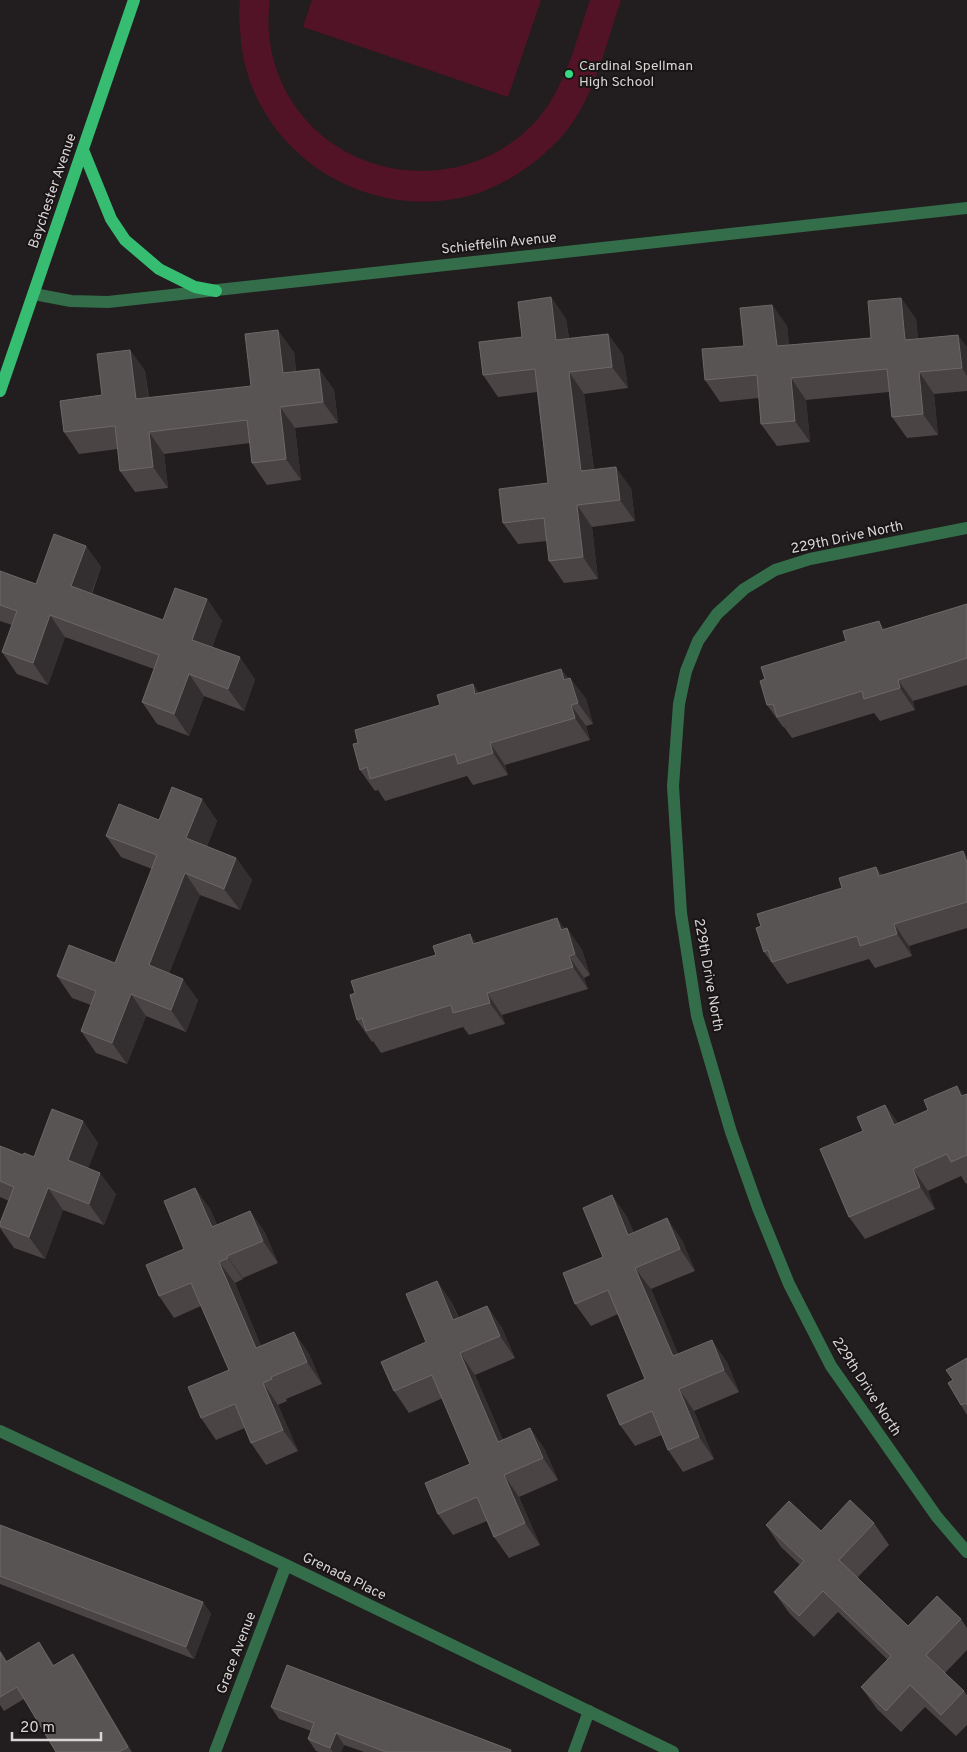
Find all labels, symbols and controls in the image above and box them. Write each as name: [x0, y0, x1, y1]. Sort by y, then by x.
place label: Cardinal Spellman High School: [579, 58, 693, 91]
marker: Cardinal Spellman High School: [563, 68, 575, 80]
street label: Baychester Avenue: [25, 131, 81, 251]
street label: Schieffelin Avenue: [441, 229, 557, 259]
street label: 229th Drive North: [789, 518, 905, 558]
street label: 229th Drive North: [690, 917, 726, 1033]
street label: 229th Drive North: [828, 1334, 904, 1440]
street label: Grenada Place: [299, 1549, 389, 1605]
street label: Grace Avenue: [214, 1610, 260, 1696]
scale bar: [12, 1710, 101, 1742]
text: 20 m: [20, 1719, 55, 1738]

